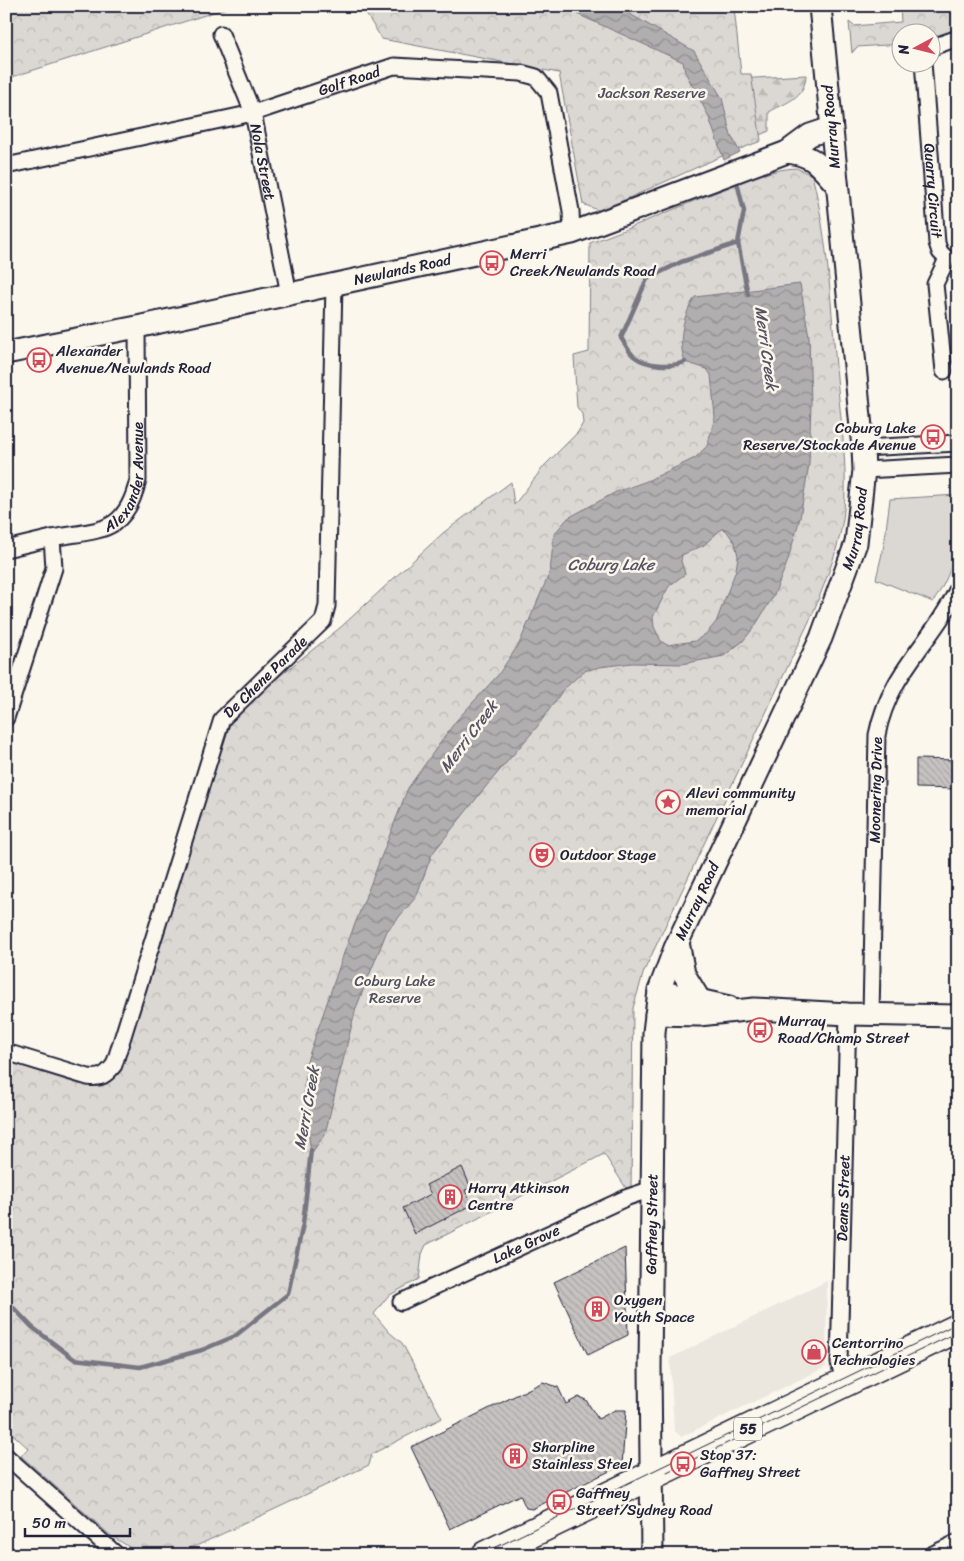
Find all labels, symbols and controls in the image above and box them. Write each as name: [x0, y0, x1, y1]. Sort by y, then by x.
north arrow: [892, 22, 942, 72]
text: N: [891, 43, 917, 57]
street label: Golf Road: [315, 58, 385, 103]
park label: Jackson Reserve: [597, 80, 706, 106]
street label: Murray Road: [814, 83, 848, 170]
street label: Nola Street: [242, 121, 283, 203]
street label: Quarry Circuit: [916, 142, 950, 240]
place label: Merri Creek/Newlands Road: [510, 241, 657, 284]
street label: Newlands Road: [351, 246, 455, 293]
bus stop icon: Merri Creek/Newlands Road: [479, 250, 505, 276]
water label: Merri Creek: [746, 304, 787, 394]
place label: Alexander Avenue/Newlands Road: [55, 338, 212, 381]
bus stop icon: Alexander Avenue/Newlands Road: [26, 347, 52, 373]
place label: Coburg Lake Reserve/Stockade Avenue: [743, 415, 916, 458]
street label: Alexander Avenue: [98, 422, 151, 540]
bus stop icon: Coburg Lake Reserve/Stockade Avenue: [920, 424, 946, 450]
street label: Murray Road: [834, 485, 875, 574]
water label: Coburg Lake: [568, 550, 656, 579]
street label: De Chene Parade: [217, 629, 314, 725]
water label: Merri Creek: [432, 692, 507, 779]
street label: Moonering Drive: [862, 737, 890, 843]
place label: Alevi community memorial: [685, 780, 796, 823]
place icon: Alevi community memorial: [655, 789, 681, 815]
theatre icon: Outdoor Stage: [529, 842, 555, 868]
place label: Outdoor Stage: [560, 842, 656, 868]
street label: Murray Road: [667, 857, 727, 945]
park label: Coburg Lake Reserve: [354, 968, 436, 1011]
place label: Murray Road/Champ Street: [778, 1008, 910, 1051]
bus stop icon: Murray Road/Champ Street: [747, 1017, 773, 1043]
water label: Merri Creek: [285, 1062, 328, 1152]
street label: Deans Street: [829, 1154, 857, 1242]
street label: Gaffney Street: [638, 1173, 665, 1275]
place label: Harry Atkinson Centre: [468, 1175, 569, 1218]
building icon: Harry Atkinson Centre: [437, 1184, 463, 1210]
street label: Lake Grove: [488, 1217, 565, 1271]
place label: Oxygen Youth Space: [614, 1287, 695, 1330]
building icon: Oxygen Youth Space: [584, 1296, 610, 1322]
place label: Centorrino Technologies: [832, 1330, 916, 1373]
shop icon: Centorrino Technologies: [801, 1339, 827, 1365]
road number: 55: [734, 1418, 762, 1440]
place label: Sharpline Stainless Steel: [532, 1434, 633, 1477]
place label: Stop 37: Gaffney Street: [700, 1442, 801, 1485]
building icon: Sharpline Stainless Steel: [502, 1443, 528, 1469]
bus stop icon: Stop 37: Gaffney Street: [670, 1451, 696, 1477]
place label: Gaffney Street/Sydney Road: [576, 1480, 713, 1523]
bus stop icon: Gaffney Street/Sydney Road: [546, 1489, 572, 1515]
scale bar: [25, 1506, 130, 1538]
text: 50 m: [32, 1510, 67, 1536]

